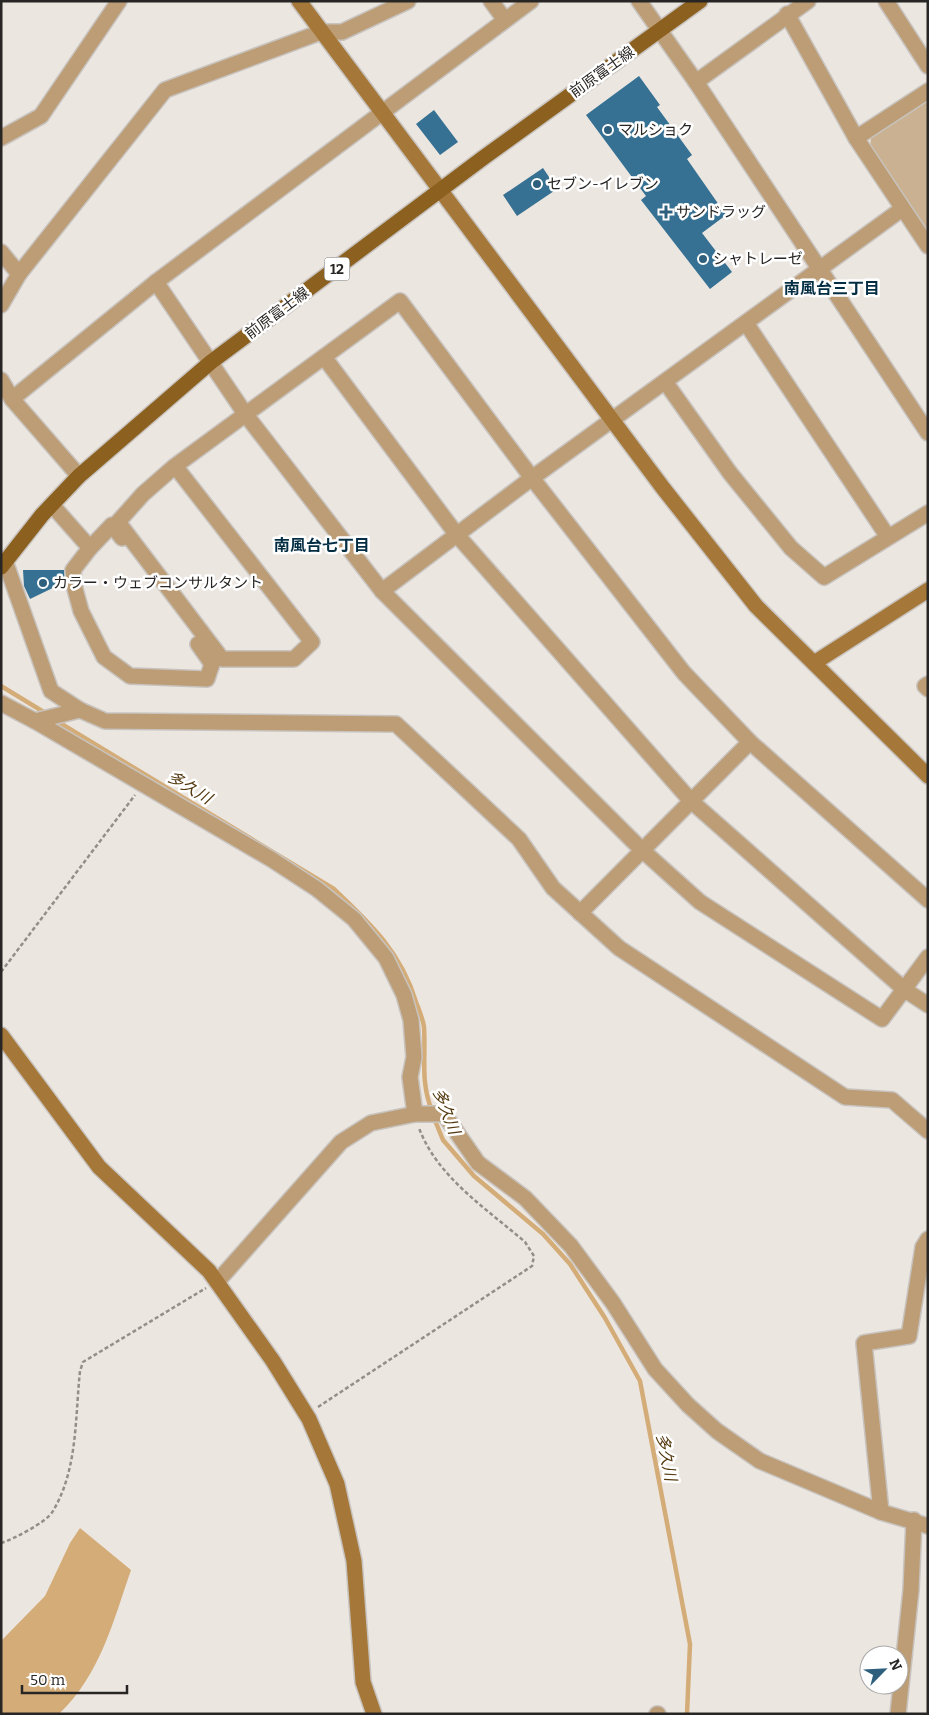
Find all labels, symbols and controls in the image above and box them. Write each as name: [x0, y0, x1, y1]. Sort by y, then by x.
street label: 前原富士線: [566, 43, 638, 101]
place label: マルショク: [618, 121, 693, 139]
marker: マルショク: [602, 124, 614, 136]
place label: セブン-イレブン: [547, 175, 659, 193]
marker: セブン-イレブン: [531, 178, 543, 190]
place label: サンドラッグ: [676, 203, 766, 221]
marker: サンドラッグ: [660, 206, 672, 218]
place label: シャトレーゼ: [713, 250, 803, 268]
marker: シャトレーゼ: [697, 253, 709, 265]
road number: 12: [324, 258, 350, 280]
district label: 南風台三丁目: [784, 279, 880, 298]
street label: 前原富士線: [242, 283, 312, 343]
district label: 南風台七丁目: [274, 536, 370, 555]
place label: カラー・ウェブコンサルタント: [53, 574, 263, 592]
marker: カラー・ウェブコンサルタント: [37, 577, 49, 589]
water label: 多久川: [164, 767, 217, 809]
water label: 多久川: [429, 1085, 465, 1139]
water label: 多久川: [653, 1432, 681, 1484]
north arrow: [859, 1645, 909, 1695]
text: N: [885, 1657, 905, 1673]
scale bar: [22, 1662, 128, 1694]
text: 50 m: [30, 1671, 66, 1689]

